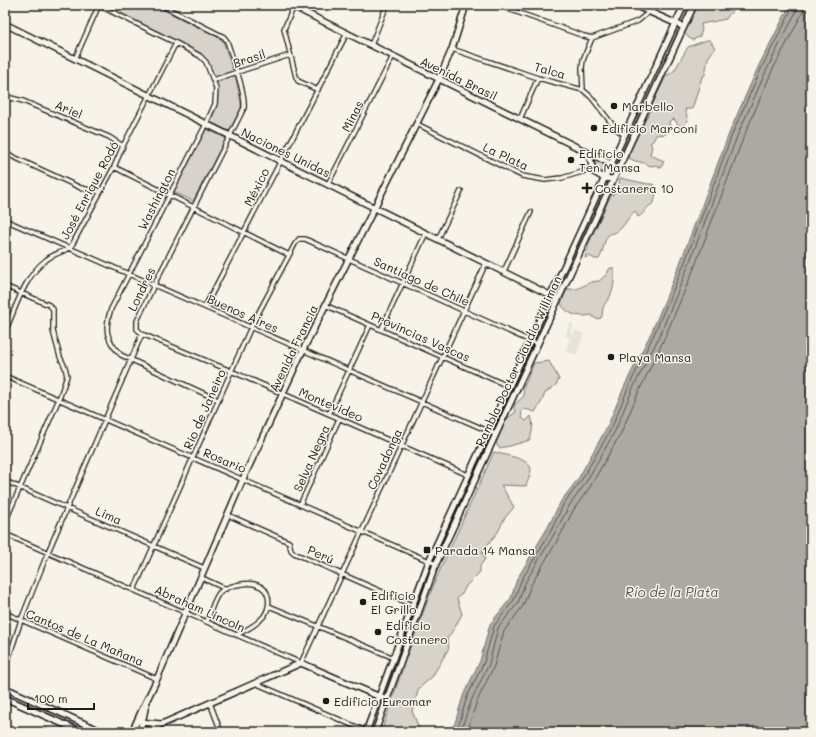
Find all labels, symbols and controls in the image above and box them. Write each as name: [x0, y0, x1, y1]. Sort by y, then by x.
street label: Brasil: [231, 45, 267, 71]
street label: Avenida Brasil: [418, 52, 500, 104]
street label: Talca: [533, 58, 567, 82]
street label: Ariel: [53, 96, 85, 122]
street label: Minas: [337, 97, 367, 134]
place label: Marbello: [622, 98, 673, 114]
marker: Marbello: [609, 101, 619, 111]
place label: Edificio Marconi: [602, 120, 698, 136]
marker: Edificio Marconi: [589, 123, 599, 133]
street label: Naciones Unidas: [239, 124, 333, 181]
street label: José Enrique Rodó: [56, 138, 122, 242]
street label: La Plata: [481, 139, 531, 173]
place label: Edificio Ten Mansa: [579, 145, 641, 175]
marker: Edificio Ten Mansa: [566, 155, 576, 165]
street label: México: [240, 165, 272, 209]
street label: Washington: [134, 166, 178, 232]
place label: Costanera 10: [595, 180, 674, 196]
marker: Costanera 10: [582, 183, 592, 193]
street label: Santiago de Chile: [371, 253, 473, 309]
street label: Londres: [124, 264, 159, 314]
street label: Rambla Doctor Claudio Williman: [471, 273, 565, 449]
street label: Buenos Aires: [205, 290, 281, 336]
street label: Avenida Francia: [265, 302, 321, 394]
street label: Provincias Vascas: [369, 307, 473, 365]
place label: Playa Mansa: [619, 349, 691, 365]
marker: Playa Mansa: [606, 352, 616, 362]
street label: Rio de Janeiro: [179, 366, 229, 452]
street label: Montevideo: [296, 383, 366, 425]
street label: Selva Negra: [289, 422, 333, 494]
street label: Covadonga: [363, 426, 405, 492]
street label: Rosario: [201, 444, 249, 476]
street label: Lima: [93, 502, 125, 528]
street label: Perú: [305, 541, 337, 567]
place label: Parada 14 Mansa: [435, 542, 535, 558]
marker: Parada 14 Mansa: [422, 545, 432, 555]
street label: Abraham Lincoln: [152, 581, 248, 635]
water label: Río de la Plata: [625, 583, 719, 600]
place label: Edificio El Grillo: [371, 587, 416, 617]
marker: Edificio El Grillo: [358, 597, 368, 607]
street label: Cantos de La Mañana: [24, 605, 146, 669]
place label: Edificio Costanero: [386, 617, 448, 647]
marker: Edificio Costanero: [373, 627, 383, 637]
scale bar: [28, 685, 94, 711]
text: 100 m: [34, 690, 68, 706]
place label: Edificio Euromar: [334, 693, 432, 709]
marker: Edificio Euromar: [321, 696, 331, 706]

